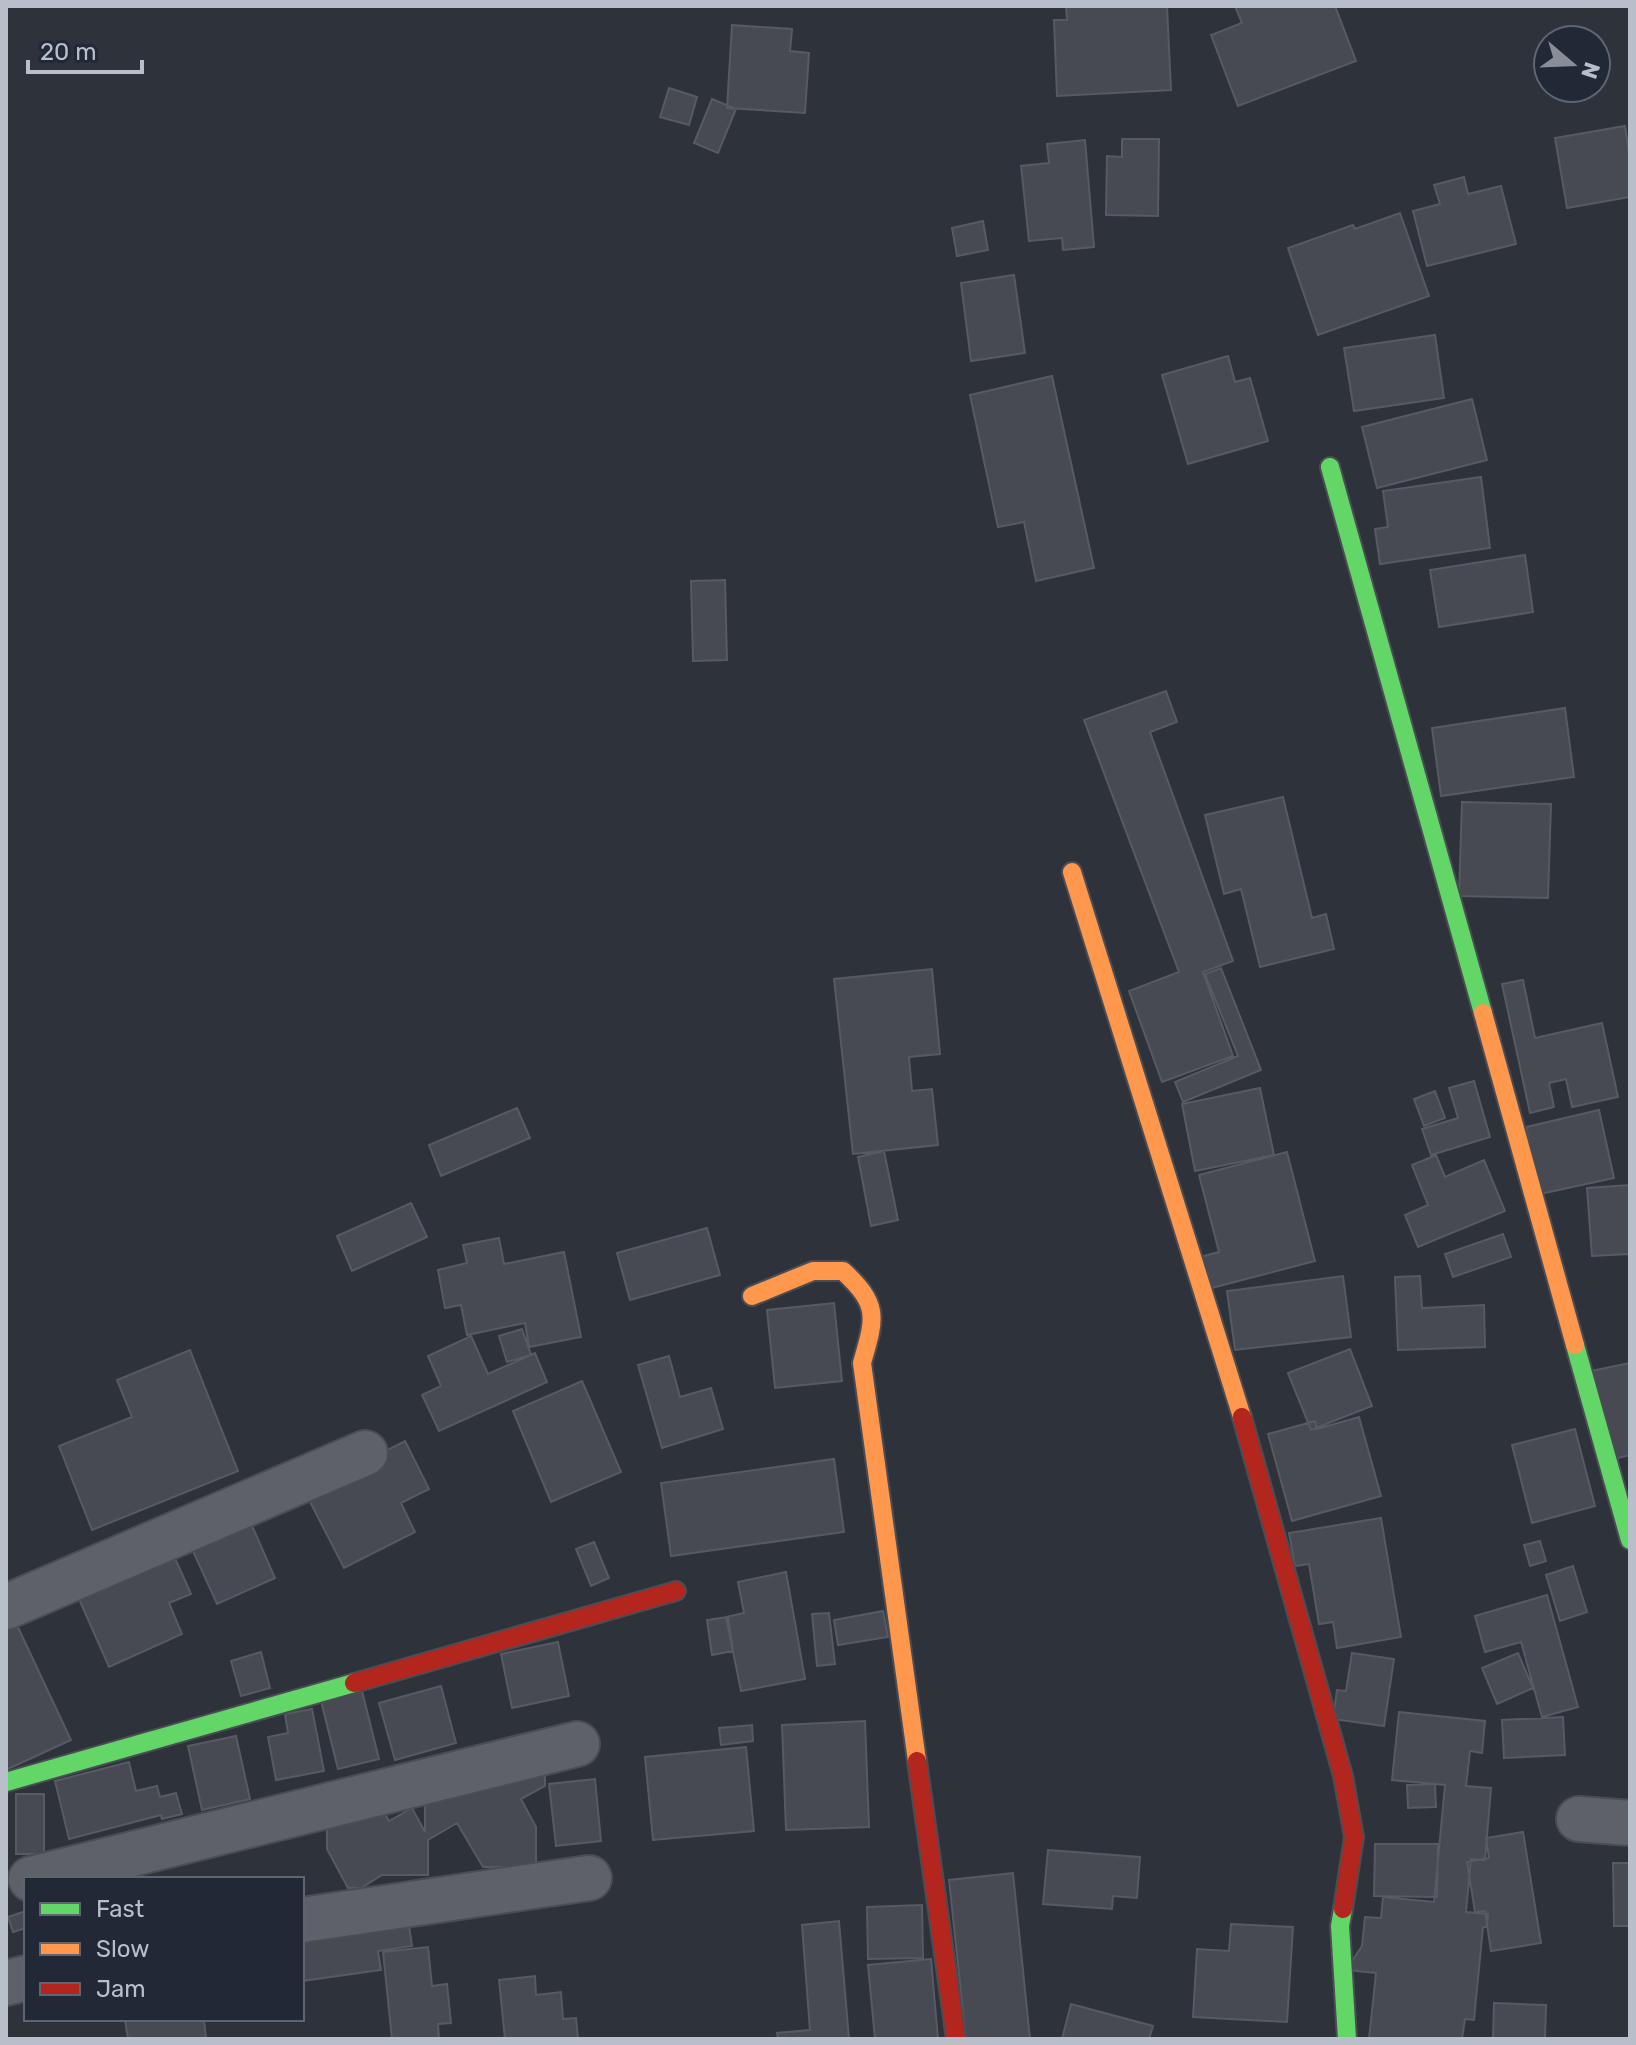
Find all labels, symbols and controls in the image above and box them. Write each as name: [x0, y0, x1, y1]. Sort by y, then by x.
scale bar: [28, 24, 142, 74]
north arrow: [1532, 24, 1612, 104]
text: 20 m: [40, 38, 97, 66]
text: N: [1575, 58, 1606, 82]
legend: [24, 1877, 304, 2021]
text: Fast: [96, 1895, 144, 1923]
text: Slow: [96, 1935, 149, 1963]
text: Jam: [96, 1975, 146, 2003]

